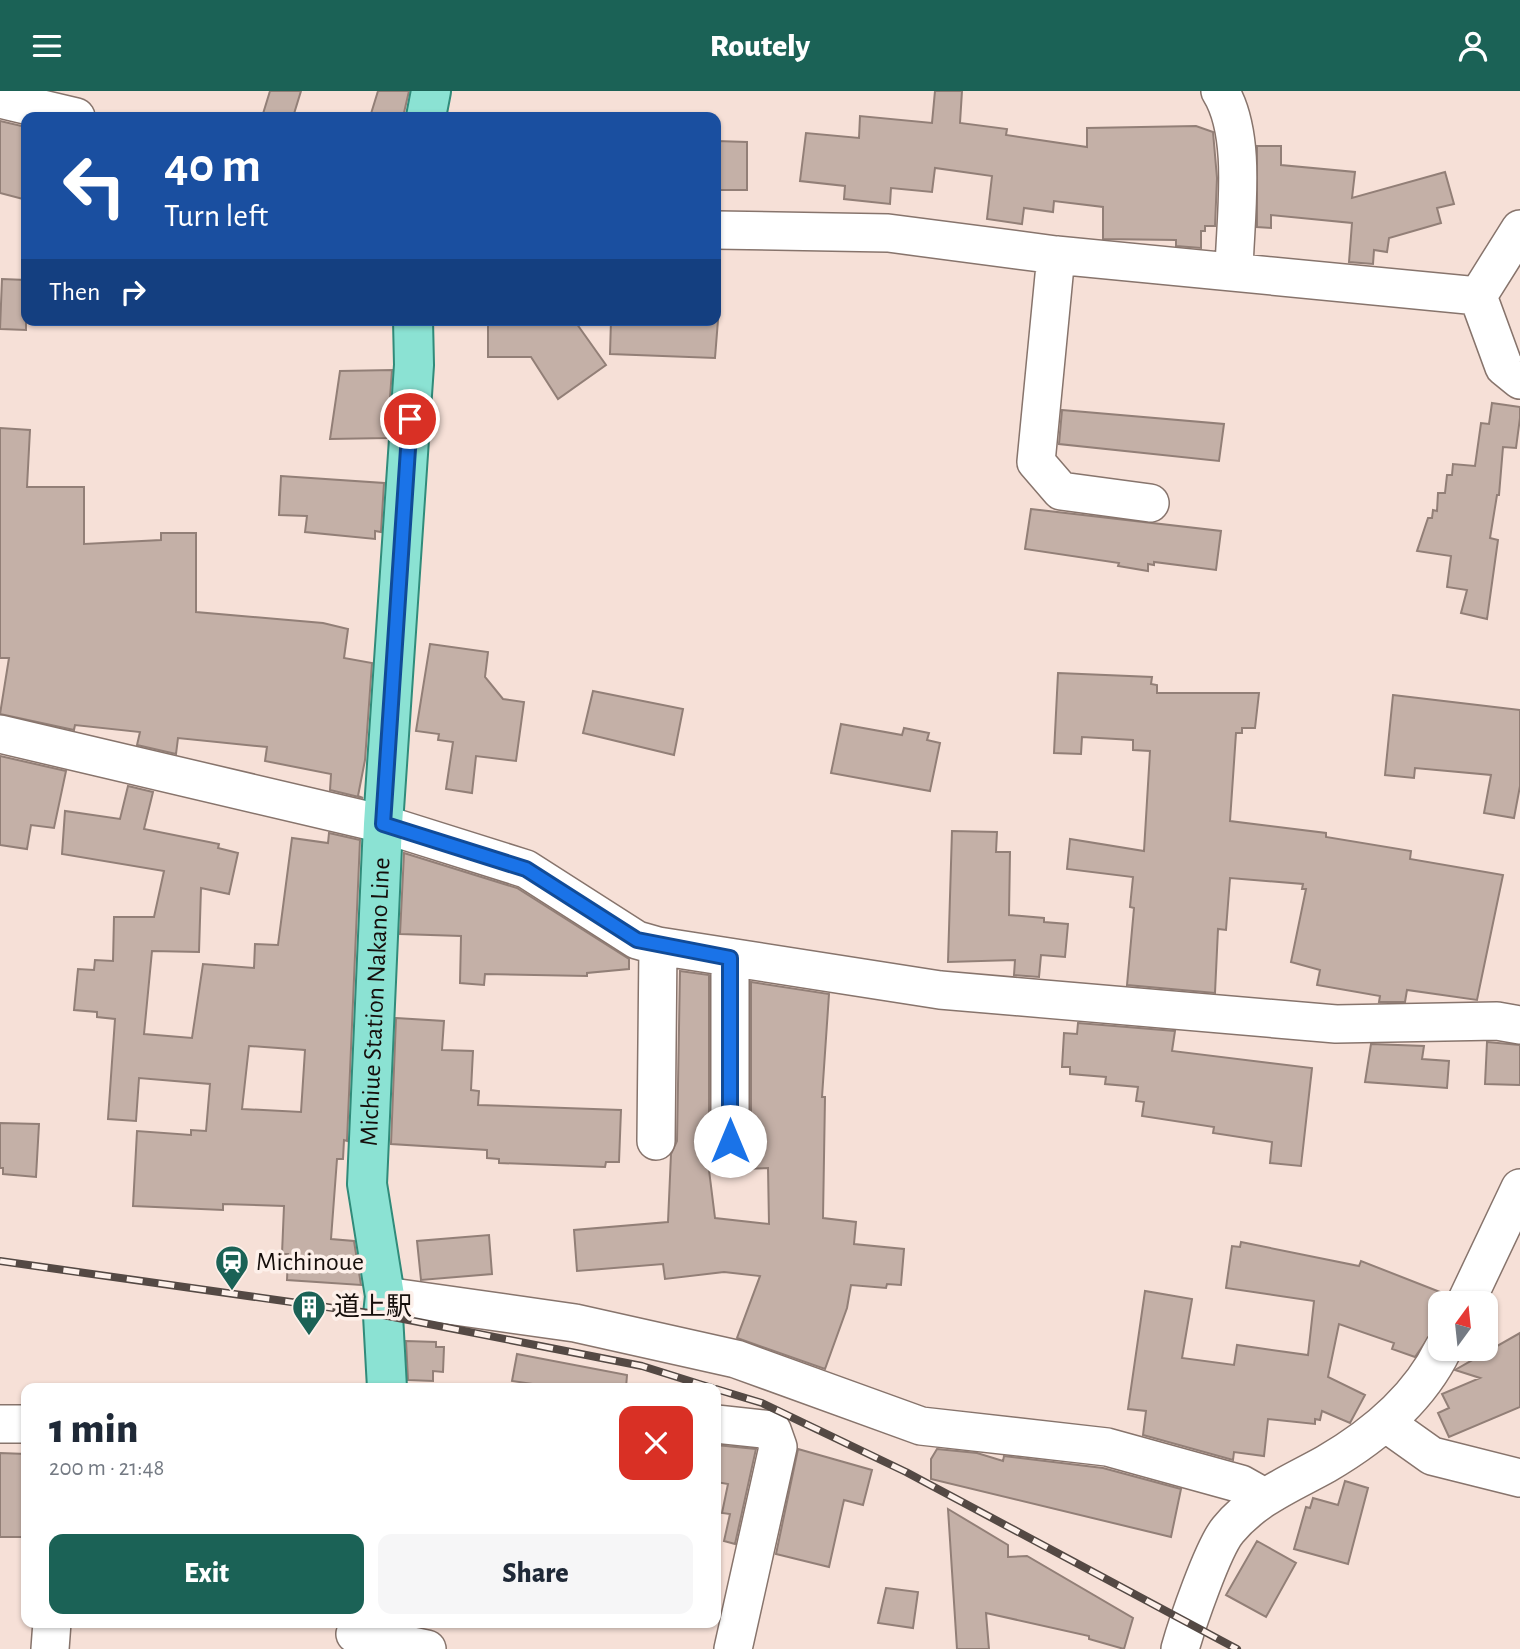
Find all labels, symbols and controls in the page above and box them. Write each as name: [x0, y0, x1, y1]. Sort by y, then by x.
icon: menu: [28, 27, 66, 65]
icon: person: [1454, 27, 1492, 65]
text: Routely: [710, 30, 810, 62]
icon: left: [49, 140, 140, 231]
text: 40 m: [164, 142, 261, 191]
text: Turn left: [164, 200, 268, 232]
icon: right: [114, 273, 152, 311]
text: Then: [49, 279, 100, 305]
pin: [380, 389, 440, 449]
icon: arrive: [391, 400, 429, 438]
street label: Michiue Station Nakano Line: [356, 857, 395, 1147]
position arrow: [693, 1104, 767, 1178]
station icon: Michinoue: [213, 1243, 251, 1292]
place label: Michinoue: [256, 1249, 364, 1275]
building icon: 道上駅: [290, 1288, 328, 1337]
north arrow: [1428, 1291, 1498, 1361]
map controls: [1428, 1291, 1498, 1361]
place label: 道上駅: [334, 1293, 412, 1320]
button: close: [619, 1406, 693, 1480]
text: 1 min: [49, 1408, 138, 1450]
text: 200 m · 21:48: [49, 1457, 164, 1480]
button: Exit: [49, 1534, 364, 1614]
button: Share: [378, 1534, 693, 1614]

